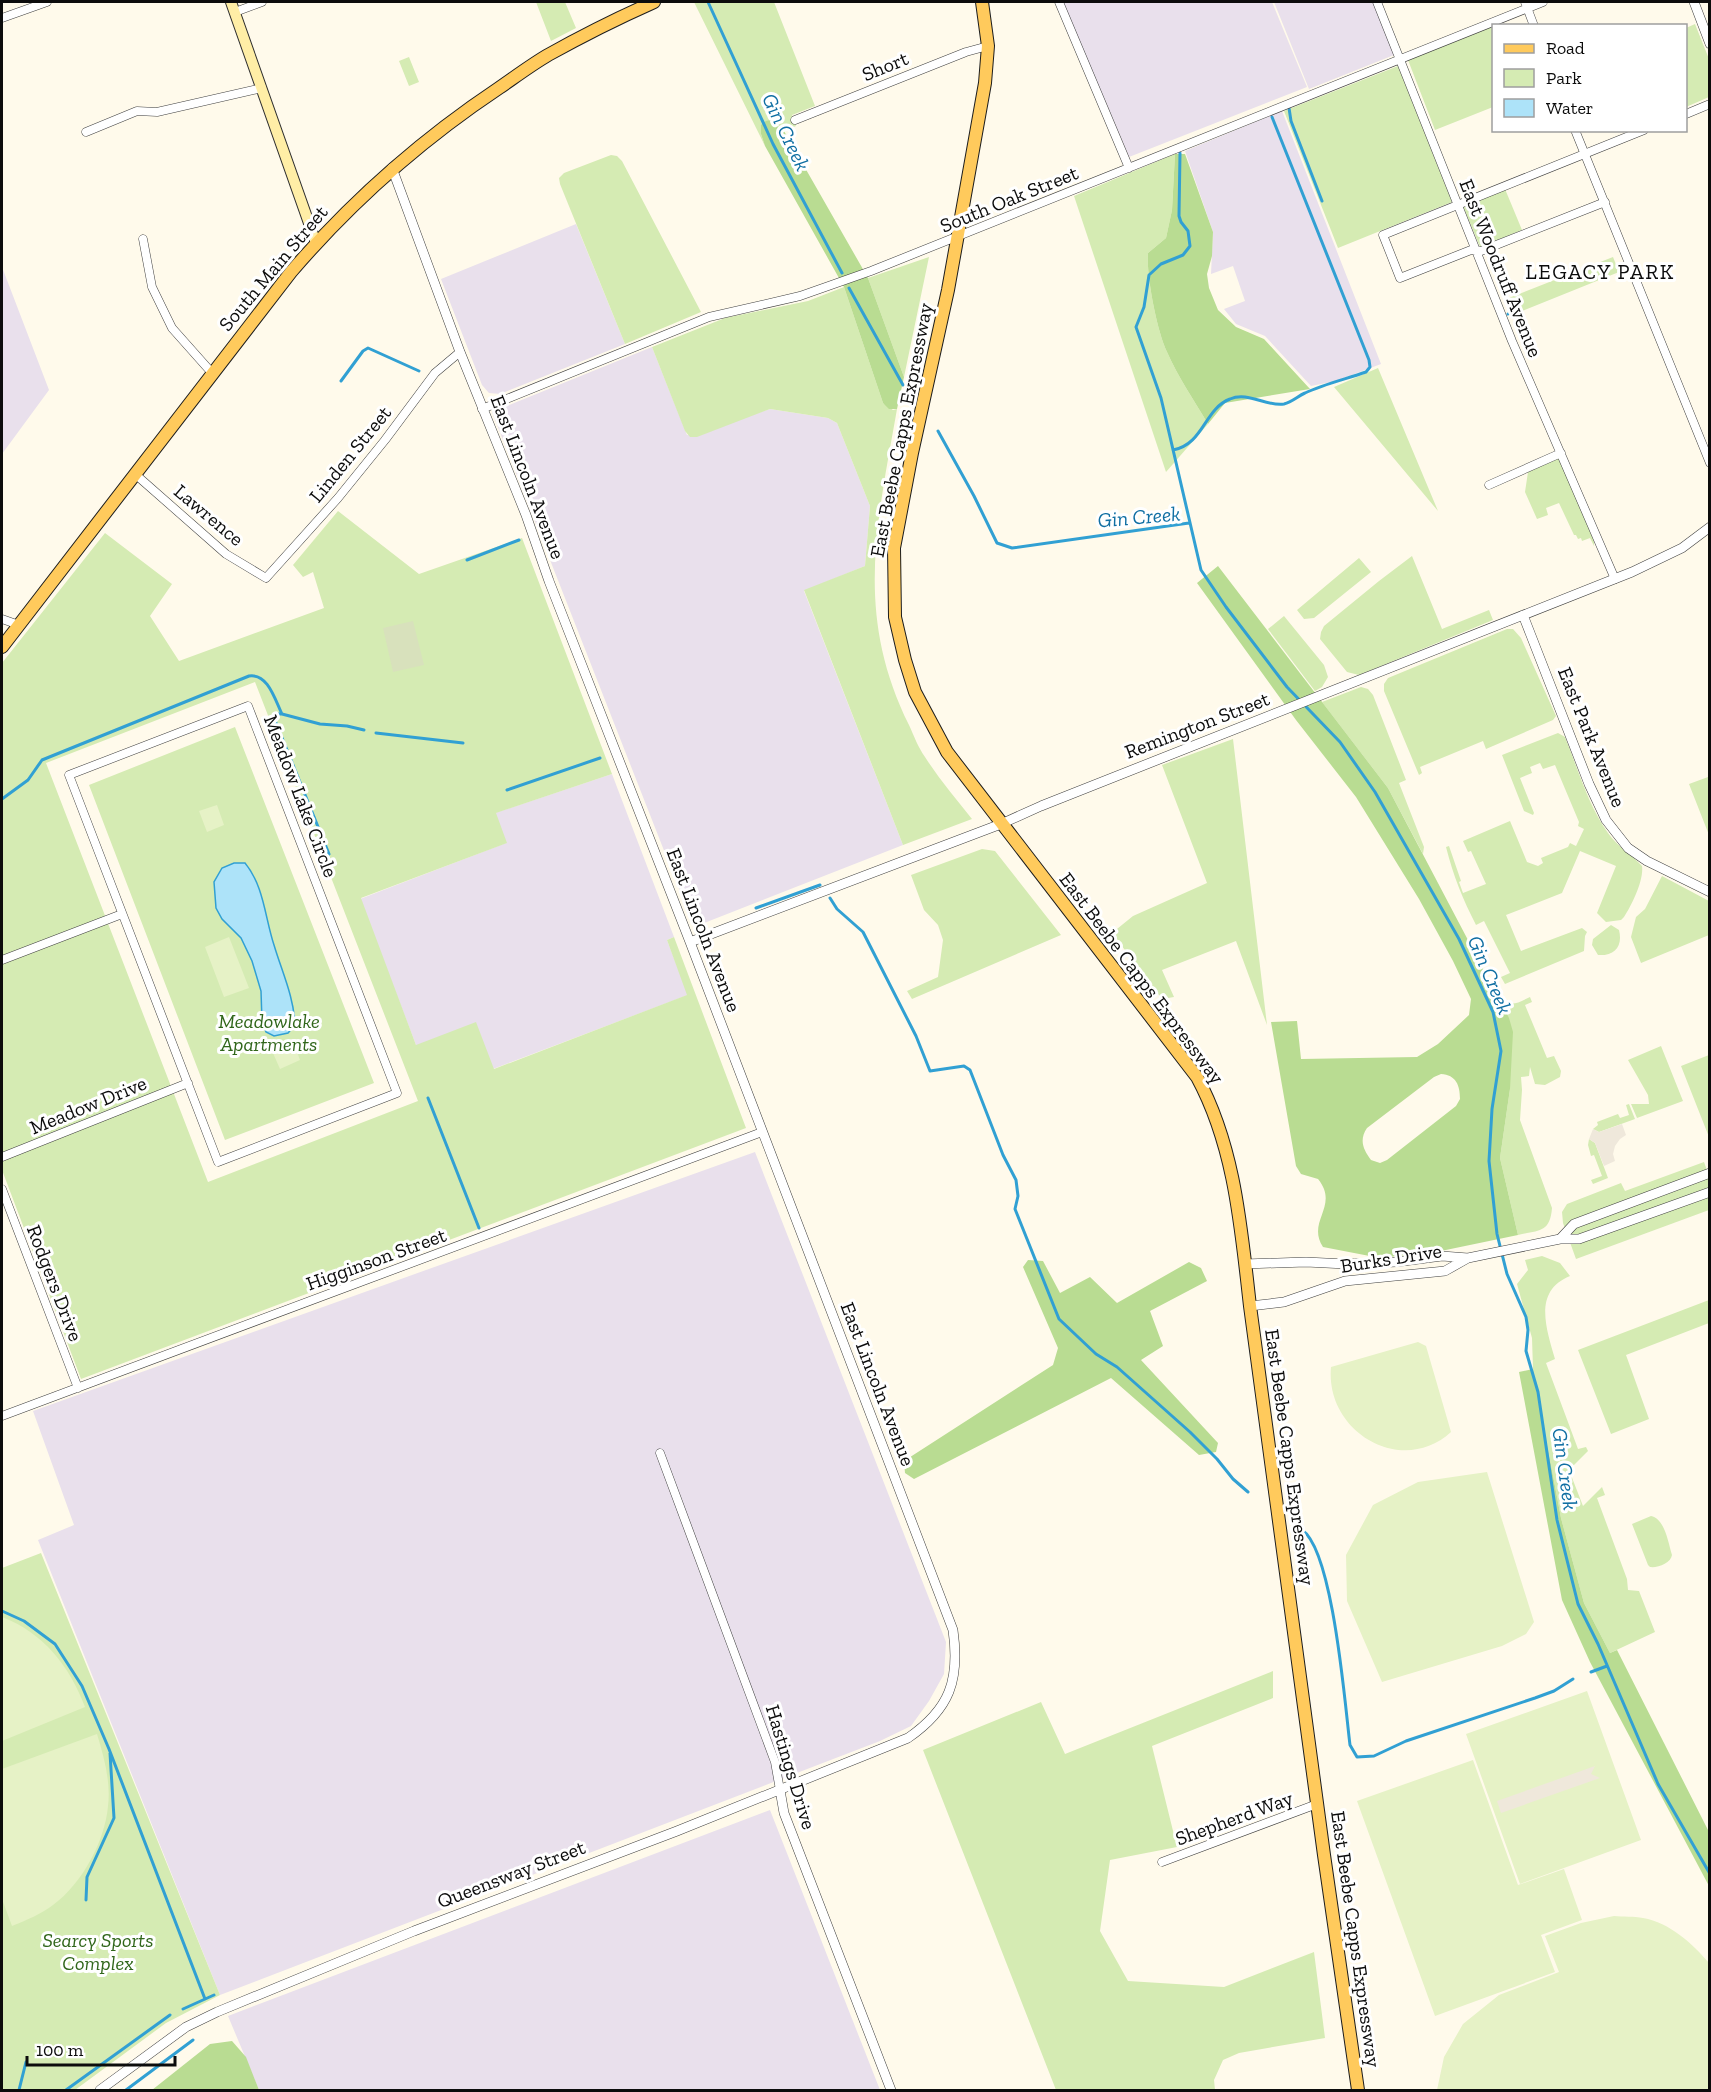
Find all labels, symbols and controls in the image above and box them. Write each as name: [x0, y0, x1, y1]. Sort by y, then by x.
legend: [1492, 24, 1687, 132]
text: Road: [1546, 37, 1585, 59]
street label: Short: [858, 46, 912, 86]
text: Park: [1546, 67, 1582, 89]
water label: Gin Creek: [757, 89, 816, 175]
text: Water: [1546, 97, 1593, 119]
street label: South Oak Street: [936, 160, 1082, 238]
street label: East Woodruff Avenue: [1454, 175, 1548, 361]
street label: South Main Street: [214, 200, 333, 336]
district label: LEGACY PARK: [1525, 259, 1675, 284]
street label: East Beebe Capps Expressway: [865, 300, 938, 559]
street label: East Lincoln Avenue: [486, 392, 570, 562]
street label: Linden Street: [304, 401, 397, 507]
street label: Lawrence: [169, 479, 249, 551]
water label: Gin Creek: [1097, 500, 1181, 533]
street label: East Park Avenue: [1553, 663, 1631, 811]
street label: Remington Street: [1121, 686, 1273, 764]
street label: Meadow Lake Circle: [259, 711, 343, 881]
street label: East Lincoln Avenue: [662, 845, 746, 1015]
street label: East Beebe Capps Expressway: [1055, 867, 1230, 1089]
water label: Gin Creek: [1463, 932, 1518, 1018]
park label: Meadowlake Apartments: [218, 1009, 320, 1056]
street label: Meadow Drive: [26, 1071, 150, 1139]
street label: Rodgers Drive: [22, 1222, 88, 1344]
street label: Higginson Street: [303, 1222, 450, 1295]
street label: Burks Drive: [1339, 1238, 1443, 1278]
street label: East Lincoln Avenue: [836, 1299, 920, 1469]
street label: East Beebe Capps Expressway: [1260, 1327, 1320, 1588]
water label: Gin Creek: [1547, 1426, 1584, 1512]
street label: Hastings Drive: [761, 1702, 821, 1832]
street label: Shepherd Way: [1172, 1785, 1297, 1850]
street label: East Beebe Capps Expressway: [1326, 1809, 1386, 2070]
street label: Queensway Street: [434, 1835, 589, 1913]
park label: Searcy Sports Complex: [42, 1928, 154, 1975]
scale bar: [27, 2029, 176, 2067]
text: 100 m: [36, 2039, 84, 2061]

